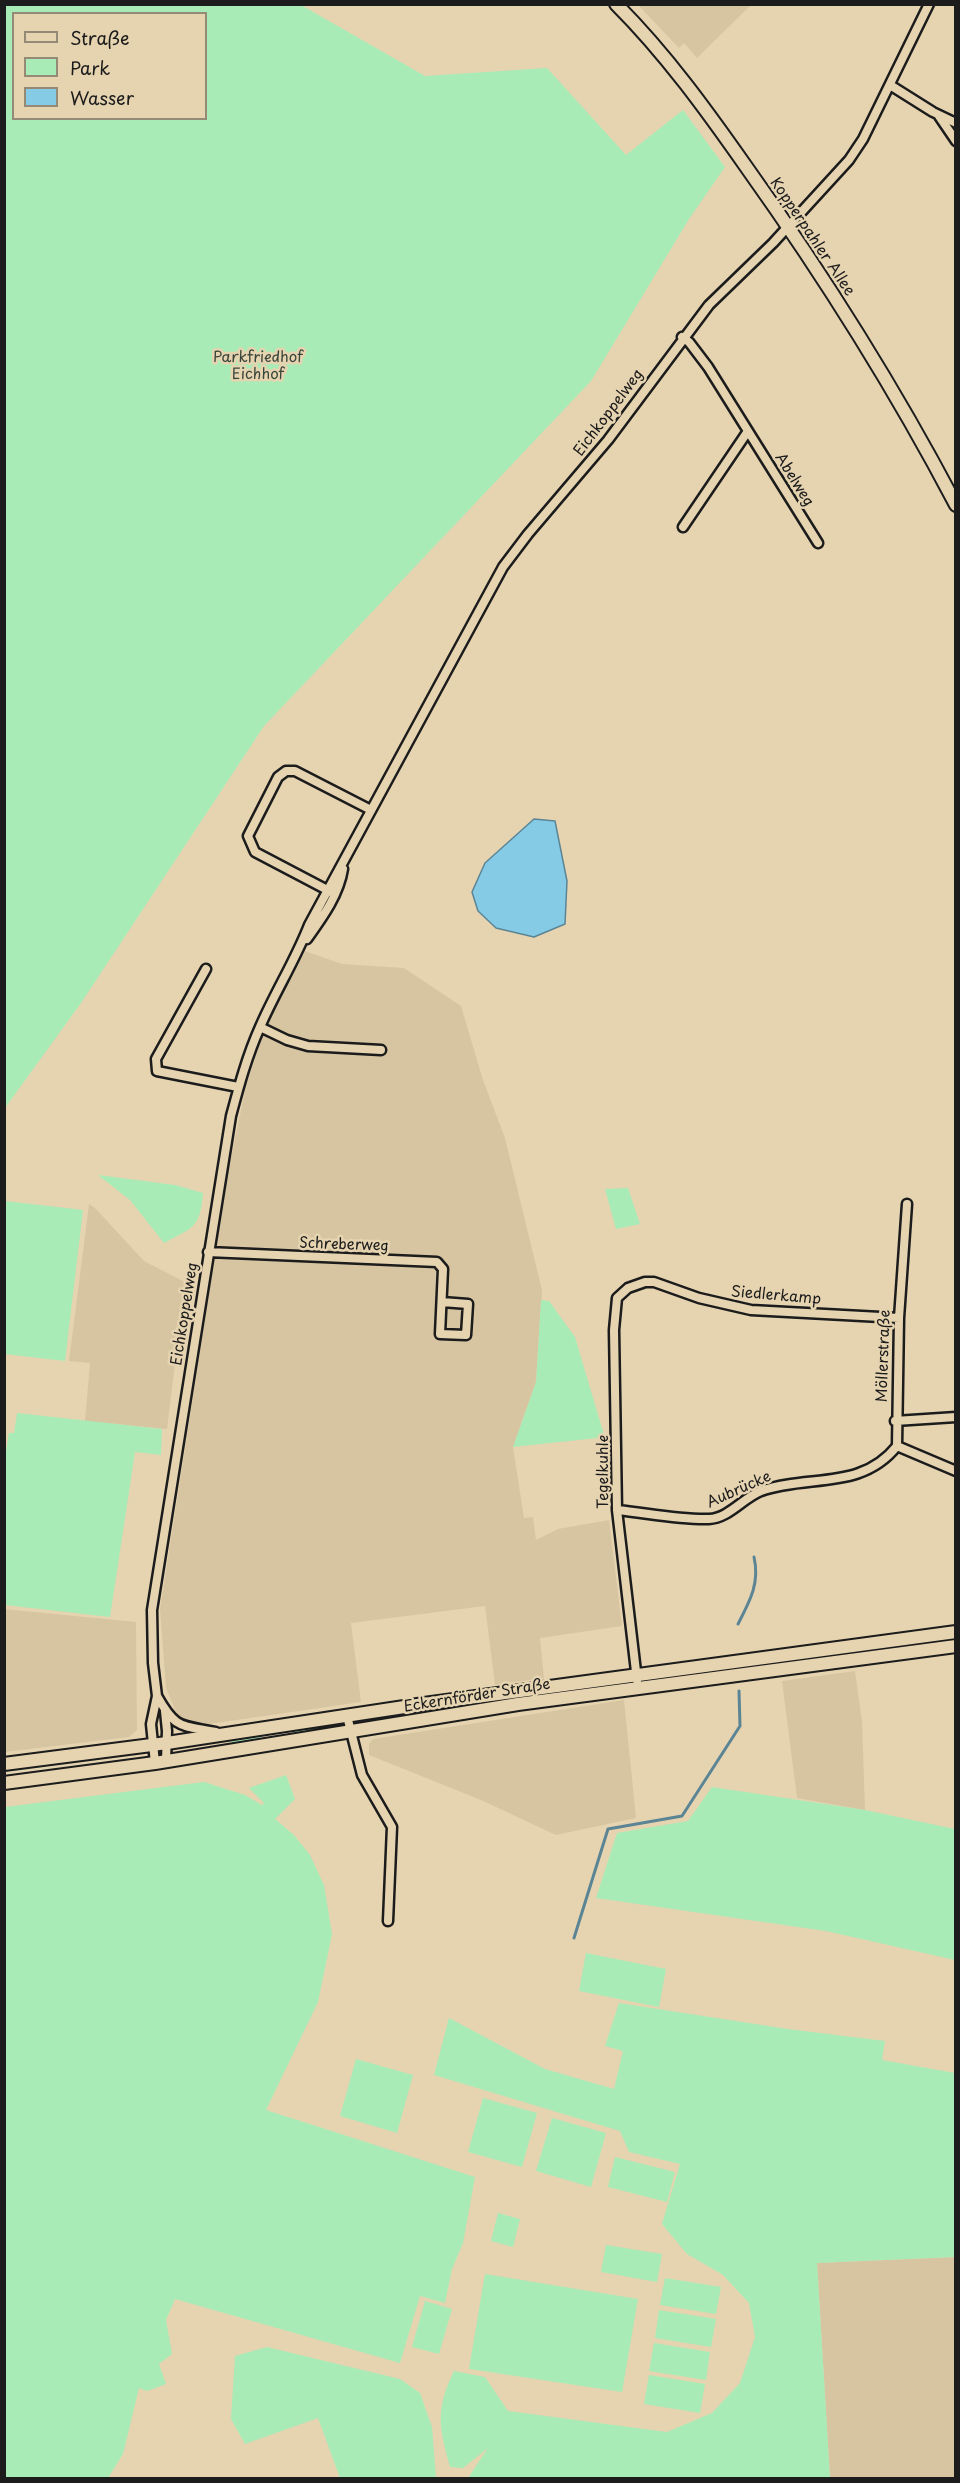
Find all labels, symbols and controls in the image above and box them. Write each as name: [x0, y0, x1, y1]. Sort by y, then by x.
legend: [12, 12, 207, 120]
text: Straße: [70, 24, 130, 51]
text: Park: [70, 54, 110, 81]
text: Wasser: [70, 84, 134, 111]
street label: Kopperpahler Allee: [766, 175, 858, 299]
park label: Parkfriedhof Eichhof: [213, 349, 303, 384]
street label: Eichkoppelweg: [570, 366, 648, 460]
street label: Abelweg: [771, 450, 817, 510]
street label: Schreberweg: [299, 1234, 389, 1256]
street label: Eichkoppelweg: [168, 1261, 202, 1367]
street label: Siedlerkamp: [730, 1283, 822, 1309]
street label: Möllerstraße: [873, 1309, 895, 1403]
street label: Tegelkuhle: [595, 1435, 613, 1509]
street label: Aubrücke: [704, 1468, 774, 1512]
street label: Eckernförder Straße: [402, 1676, 552, 1716]

